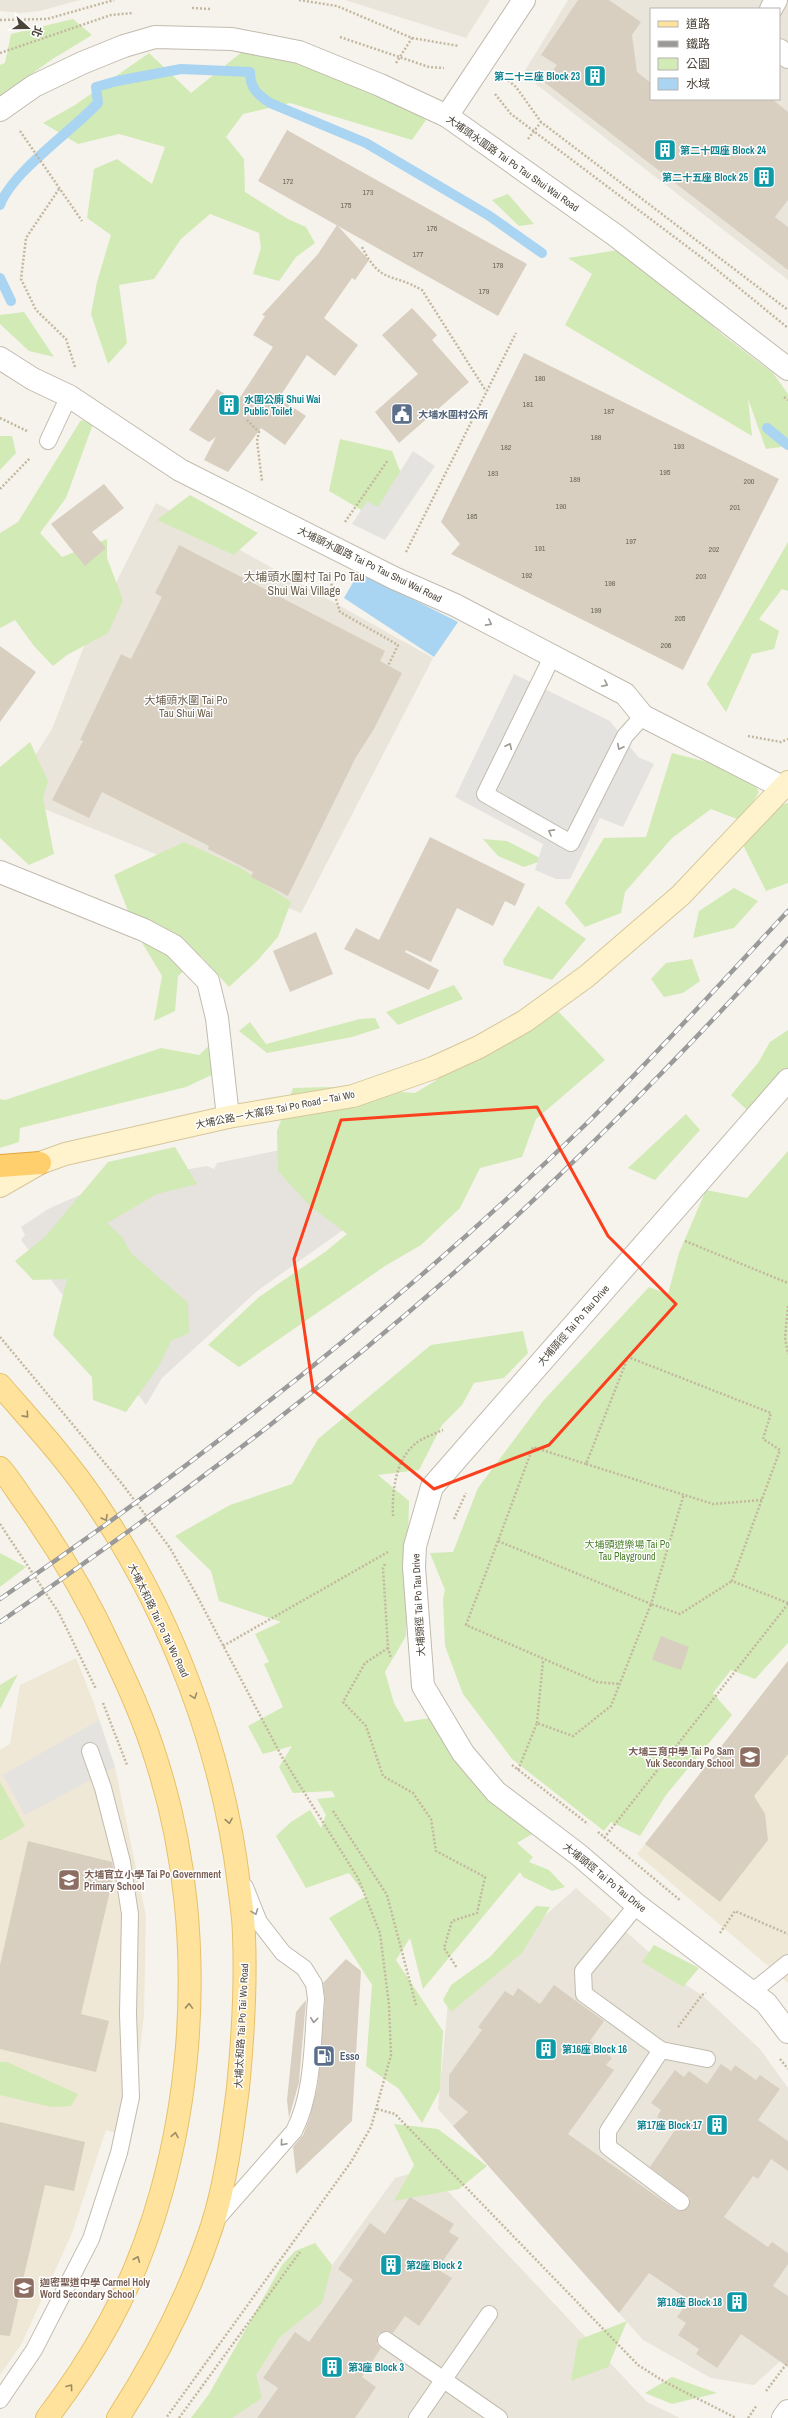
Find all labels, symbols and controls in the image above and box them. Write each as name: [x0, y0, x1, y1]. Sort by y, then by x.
north arrow: [8, 8, 48, 48]
legend: [650, 8, 780, 100]
text: 道路: [686, 16, 710, 32]
text: 北: [29, 24, 46, 39]
text: 鐵路: [686, 36, 710, 52]
text: 公園: [686, 56, 710, 72]
building icon: 第二十三座 Block 23: [582, 63, 608, 89]
place label: 第二十三座 Block 23: [494, 70, 580, 83]
text: 水域: [686, 76, 710, 92]
street label: 大埔頭水圍路 Tai Po Tau Shui Wai Road: [444, 113, 581, 214]
building icon: 第二十四座 Block 24: [652, 137, 678, 163]
place label: 第二十四座 Block 24: [680, 144, 766, 157]
building icon: 第二十五座 Block 25: [751, 164, 777, 190]
place label: 第二十五座 Block 25: [662, 171, 748, 184]
house number: 172: [283, 176, 294, 186]
house number: 173: [363, 187, 374, 197]
house number: 175: [341, 200, 352, 210]
house number: 176: [427, 223, 438, 233]
house number: 177: [413, 249, 424, 259]
house number: 178: [493, 260, 504, 270]
house number: 179: [479, 286, 490, 296]
house number: 180: [535, 373, 546, 383]
building icon: 水圍公廁 Shui Wai Public Toilet: [216, 392, 242, 418]
place label: 水圍公廁 Shui Wai Public Toilet: [244, 393, 321, 418]
house number: 181: [523, 399, 534, 409]
public building icon: 大埔水圍村公所: [389, 401, 415, 427]
house number: 187: [604, 406, 615, 416]
place label: 大埔水圍村公所: [418, 408, 488, 421]
house number: 188: [591, 432, 602, 442]
house number: 193: [674, 441, 685, 451]
house number: 182: [501, 442, 512, 452]
house number: 195: [660, 467, 671, 477]
house number: 183: [488, 468, 499, 478]
house number: 189: [570, 474, 581, 484]
house number: 200: [744, 476, 755, 486]
house number: 190: [556, 501, 567, 511]
house number: 201: [730, 502, 741, 512]
house number: 185: [467, 511, 478, 521]
street label: 大埔頭水圍路 Tai Po Tau Shui Wai Road: [296, 524, 444, 605]
house number: 197: [626, 536, 637, 546]
house number: 191: [535, 543, 546, 553]
house number: 202: [709, 544, 720, 554]
district label: 大埔頭水圍村 Tai Po Tau Shui Wai Village: [243, 569, 365, 599]
house number: 192: [522, 570, 533, 580]
house number: 203: [696, 571, 707, 581]
house number: 198: [605, 578, 616, 588]
house number: 199: [591, 605, 602, 615]
house number: 205: [675, 613, 686, 623]
one-way arrow: [485, 618, 493, 626]
house number: 206: [661, 640, 672, 650]
one-way arrow: [600, 679, 608, 686]
district label: 大埔頭水圍 Tai Po Tau Shui Wai: [144, 693, 228, 720]
one-way arrow: [504, 742, 512, 750]
one-way arrow: [617, 743, 624, 750]
one-way arrow: [548, 829, 555, 836]
street label: 大埔公路－大窩段 Tai Po Road – Tai Wo: [194, 1088, 356, 1131]
street label: 大埔頭徑 Tai Po Tau Drive: [535, 1282, 612, 1368]
one-way arrow: [21, 1410, 28, 1417]
one-way arrow: [100, 1514, 107, 1521]
park label: 大埔頭遊樂場 Tai Po Tau Playground: [584, 1538, 670, 1563]
street label: 大埔頭徑 Tai Po Tau Drive: [409, 1553, 428, 1657]
street label: 大埔太和路 Tai Po Tai Wo Road: [125, 1561, 192, 1679]
one-way arrow: [189, 1693, 198, 1700]
school or university icon: 大埔三育中學 Tai Po Sam Yuk Secondary School: [737, 1744, 763, 1770]
place label: 大埔三育中學 Tai Po Sam Yuk Secondary School: [628, 1745, 734, 1770]
one-way arrow: [224, 1818, 232, 1824]
street label: 大埔頭徑 Tai Po Tau Drive: [561, 1840, 649, 1915]
school or university icon: 大埔官立小學 Tai Po Government Primary School: [56, 1867, 82, 1893]
place label: 大埔官立小學 Tai Po Government Primary School: [84, 1868, 221, 1893]
one-way arrow: [251, 1909, 259, 1916]
street label: 大埔太和路 Tai Po Tai Wo Road: [232, 1963, 251, 2089]
one-way arrow: [184, 2003, 193, 2009]
one-way arrow: [310, 2017, 319, 2023]
building icon: 第16座 Block 16: [533, 2036, 559, 2062]
fuel station icon: Esso: [311, 2043, 337, 2069]
place label: 第16座 Block 16: [562, 2043, 628, 2056]
place label: Esso: [340, 2050, 360, 2063]
building icon: 第17座 Block 17: [704, 2112, 730, 2138]
place label: 第17座 Block 17: [637, 2119, 702, 2132]
one-way arrow: [171, 2132, 179, 2138]
one-way arrow: [281, 2138, 288, 2146]
building icon: 第2座 Block 2: [378, 2252, 404, 2278]
one-way arrow: [133, 2256, 141, 2263]
place label: 第2座 Block 2: [406, 2259, 462, 2272]
school or university icon: 迦密聖道中學 Carmel Holy Word Secondary School: [11, 2275, 37, 2301]
place label: 迦密聖道中學 Carmel Holy Word Secondary School: [39, 2276, 151, 2301]
building icon: 第18座 Block 18: [724, 2289, 750, 2315]
place label: 第18座 Block 18: [657, 2296, 722, 2309]
building icon: 第3座 Block 3: [319, 2354, 345, 2380]
place label: 第3座 Block 3: [348, 2361, 404, 2374]
one-way arrow: [65, 2384, 72, 2391]

